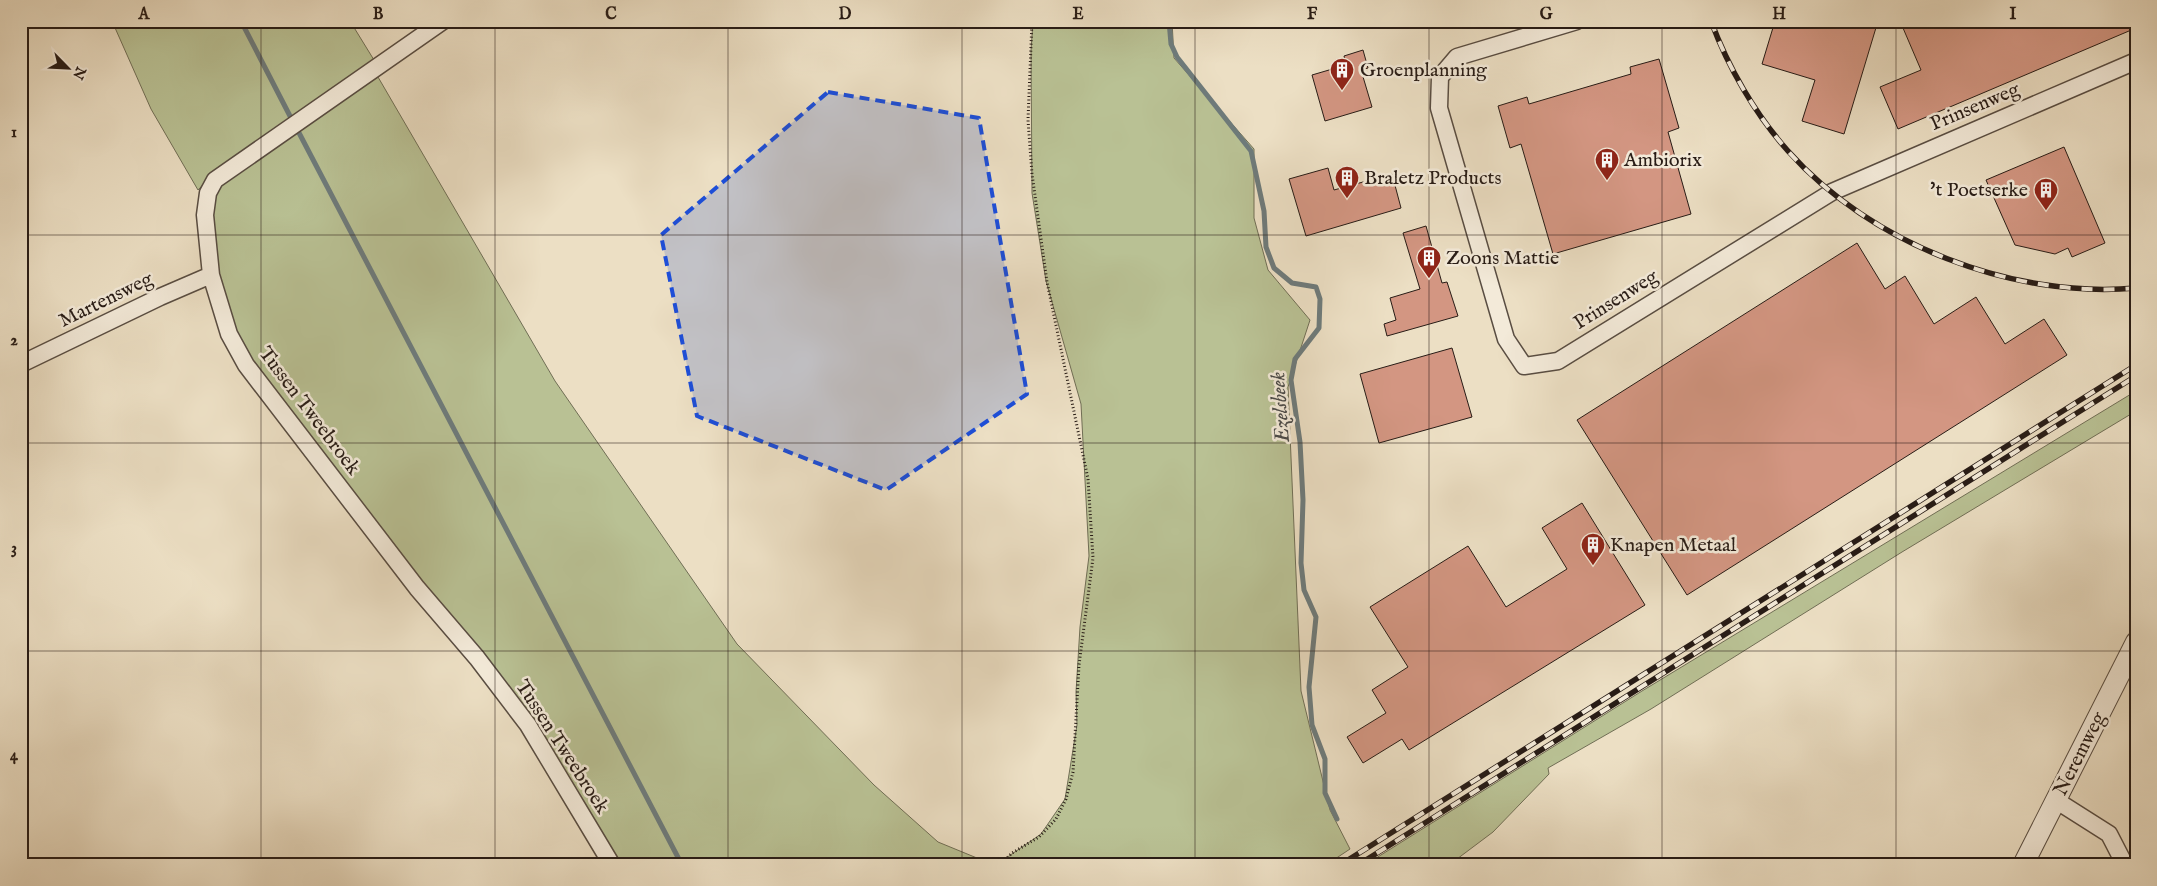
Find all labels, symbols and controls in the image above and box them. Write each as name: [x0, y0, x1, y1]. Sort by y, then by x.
text: A: [138, 5, 151, 25]
text: B: [373, 5, 384, 25]
text: C: [605, 5, 617, 25]
text: D: [839, 5, 852, 25]
text: E: [1072, 5, 1084, 25]
text: F: [1307, 5, 1318, 25]
text: G: [1540, 5, 1553, 25]
text: H: [1772, 5, 1786, 25]
text: I: [2010, 5, 2017, 25]
north arrow: [42, 42, 92, 92]
building icon: Groenplanning: [1329, 57, 1355, 91]
place label: Groenplanning: [1360, 58, 1488, 83]
text: N: [68, 63, 90, 82]
street label: Prinsenweg: [1927, 77, 2024, 137]
text: 1: [11, 123, 17, 143]
building icon: Ambiorix: [1594, 147, 1620, 181]
place label: Ambiorix: [1623, 148, 1702, 173]
building icon: Braletz Products: [1334, 165, 1360, 199]
place label: Braletz Products: [1364, 166, 1501, 191]
building icon: 't Poetserke: [2033, 177, 2059, 211]
place label: 't Poetserke: [1930, 178, 2028, 203]
building icon: Zoons Mattie: [1416, 245, 1442, 279]
place label: Zoons Mattie: [1446, 246, 1559, 271]
street label: Prinsenweg: [1569, 264, 1664, 336]
street label: Martensweg: [55, 266, 158, 334]
text: 2: [10, 331, 18, 351]
street label: Tussen Tweebroek: [253, 342, 366, 480]
water label: Ezelsbeek: [1265, 370, 1297, 444]
building icon: Knapen Metaal: [1580, 532, 1606, 566]
place label: Knapen Metaal: [1610, 533, 1737, 558]
text: 3: [11, 539, 17, 559]
street label: Tussen Tweebroek: [509, 675, 615, 819]
street label: Neremweg: [2048, 707, 2112, 800]
text: 4: [10, 746, 19, 766]

